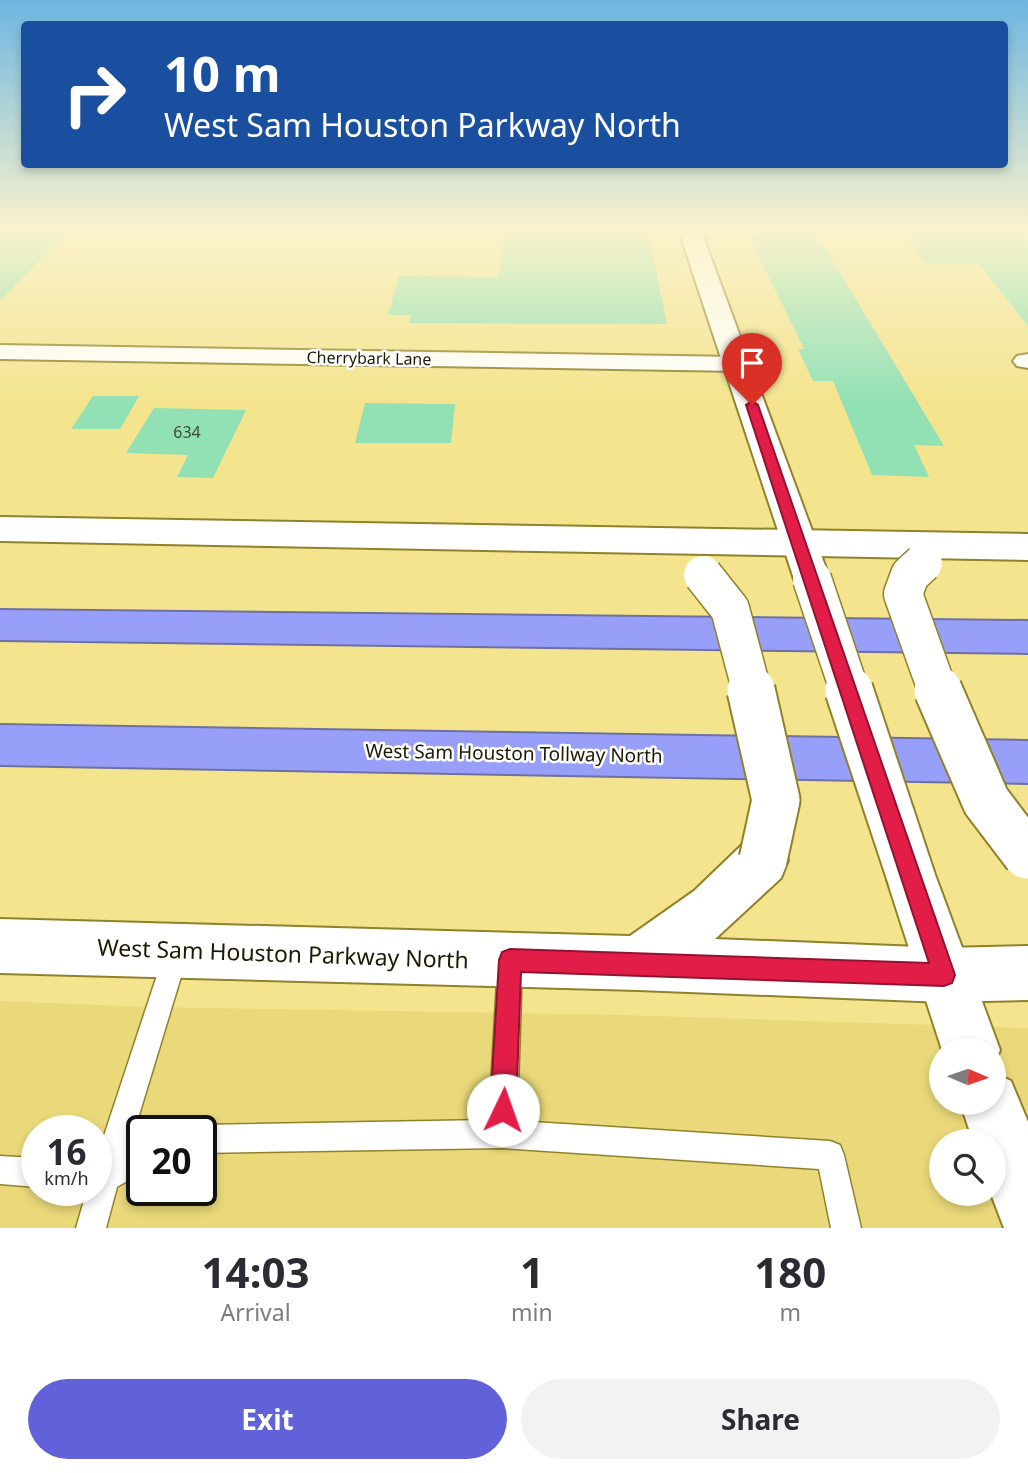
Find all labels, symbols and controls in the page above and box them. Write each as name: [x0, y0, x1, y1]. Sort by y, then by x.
text: 10 m: [164, 40, 281, 106]
icon: right: [49, 49, 140, 140]
text: West Sam Houston Parkway North: [164, 103, 681, 146]
pin: [722, 333, 782, 405]
icon: arrive: [733, 344, 771, 382]
street label: Cherrybark Lane: [306, 346, 432, 370]
house number: 634: [173, 421, 201, 443]
street label: West Sam Houston Tollway North: [365, 737, 663, 769]
street label: West Sam Houston Parkway North: [97, 931, 469, 975]
north arrow: [929, 1038, 1006, 1115]
map controls: [929, 1038, 1006, 1206]
position arrow: [466, 1073, 540, 1147]
speed limit sign: 20: [126, 1115, 217, 1206]
text: 16: [46, 1128, 87, 1175]
button: search: [929, 1129, 1006, 1206]
text: km/h: [44, 1166, 89, 1190]
text: 14:03: [202, 1243, 309, 1300]
text: 1: [520, 1243, 544, 1300]
text: 180: [754, 1243, 826, 1300]
text: Arrival: [220, 1296, 291, 1328]
text: min: [511, 1296, 553, 1328]
text: m: [780, 1296, 801, 1328]
button: Exit: [28, 1379, 507, 1459]
button: Share: [521, 1379, 1000, 1459]

